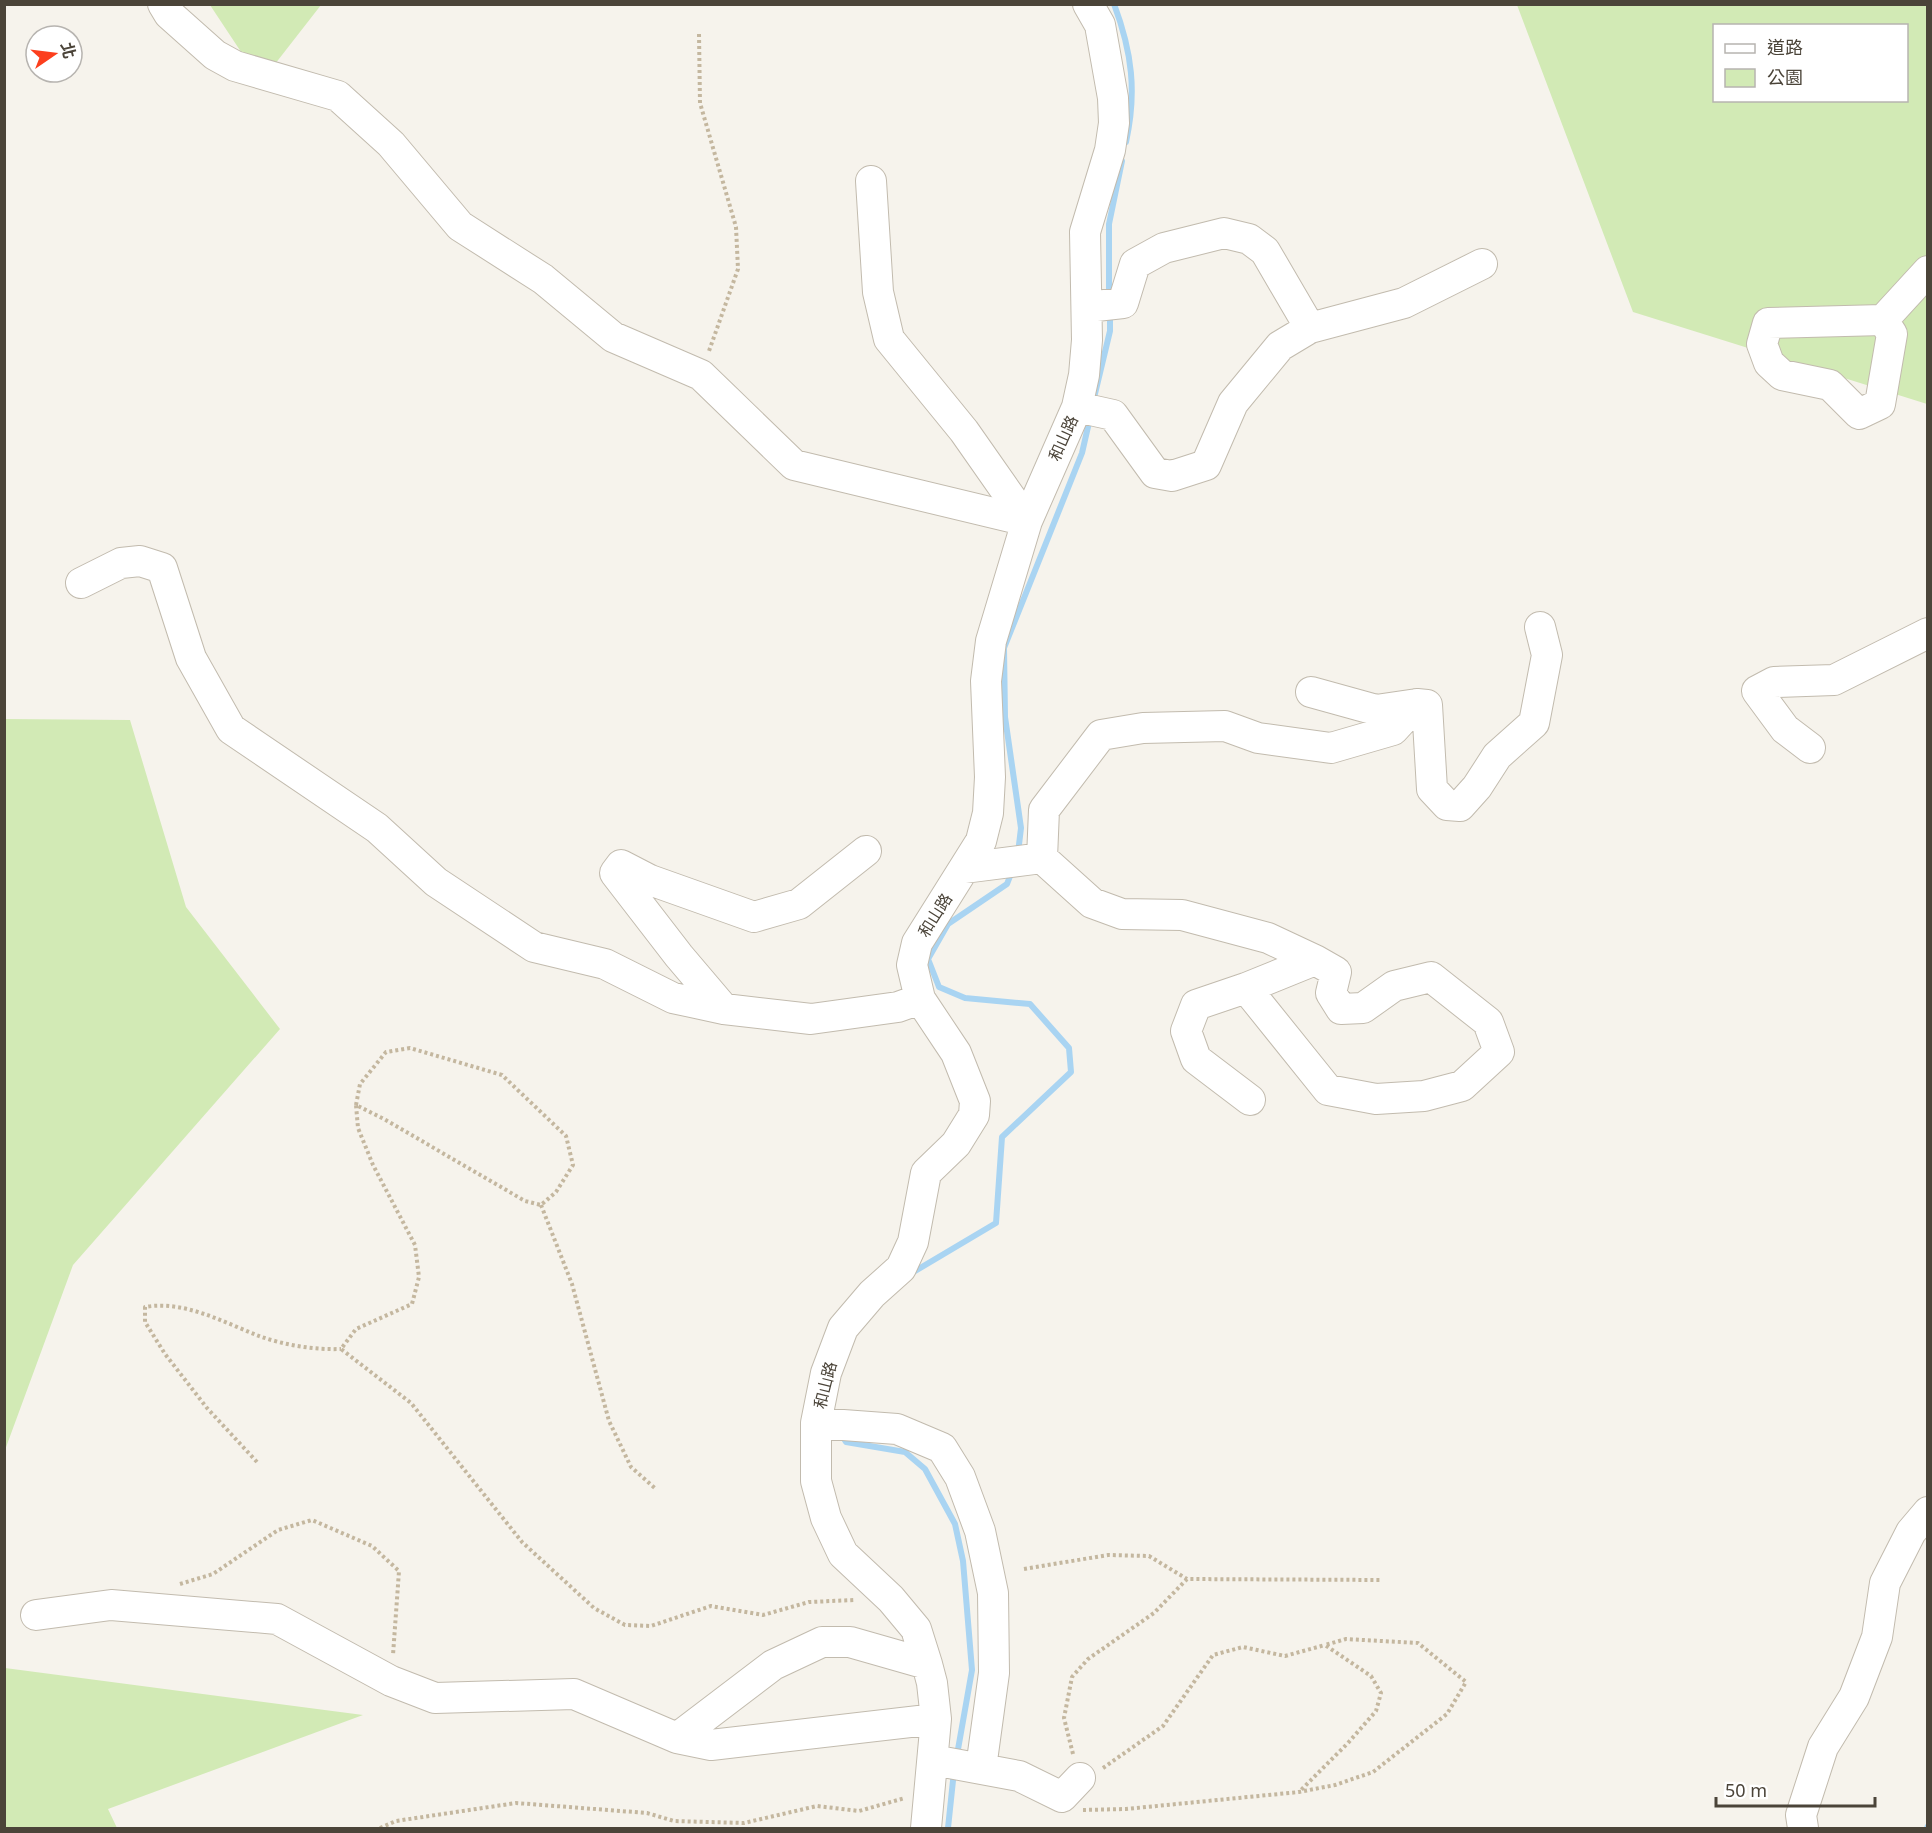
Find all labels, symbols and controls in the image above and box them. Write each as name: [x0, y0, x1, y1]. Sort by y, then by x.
north arrow: [24, 24, 84, 84]
legend: [1713, 24, 1908, 102]
text: 道路: [1767, 35, 1803, 59]
text: 北: [56, 40, 81, 61]
text: 公園: [1767, 65, 1803, 89]
street label: 和山路: [1043, 412, 1083, 464]
street label: 和山路: [913, 889, 957, 941]
street label: 和山路: [809, 1359, 841, 1411]
scale bar: [1716, 1770, 1875, 1808]
text: 50 m: [1725, 1778, 1767, 1802]

